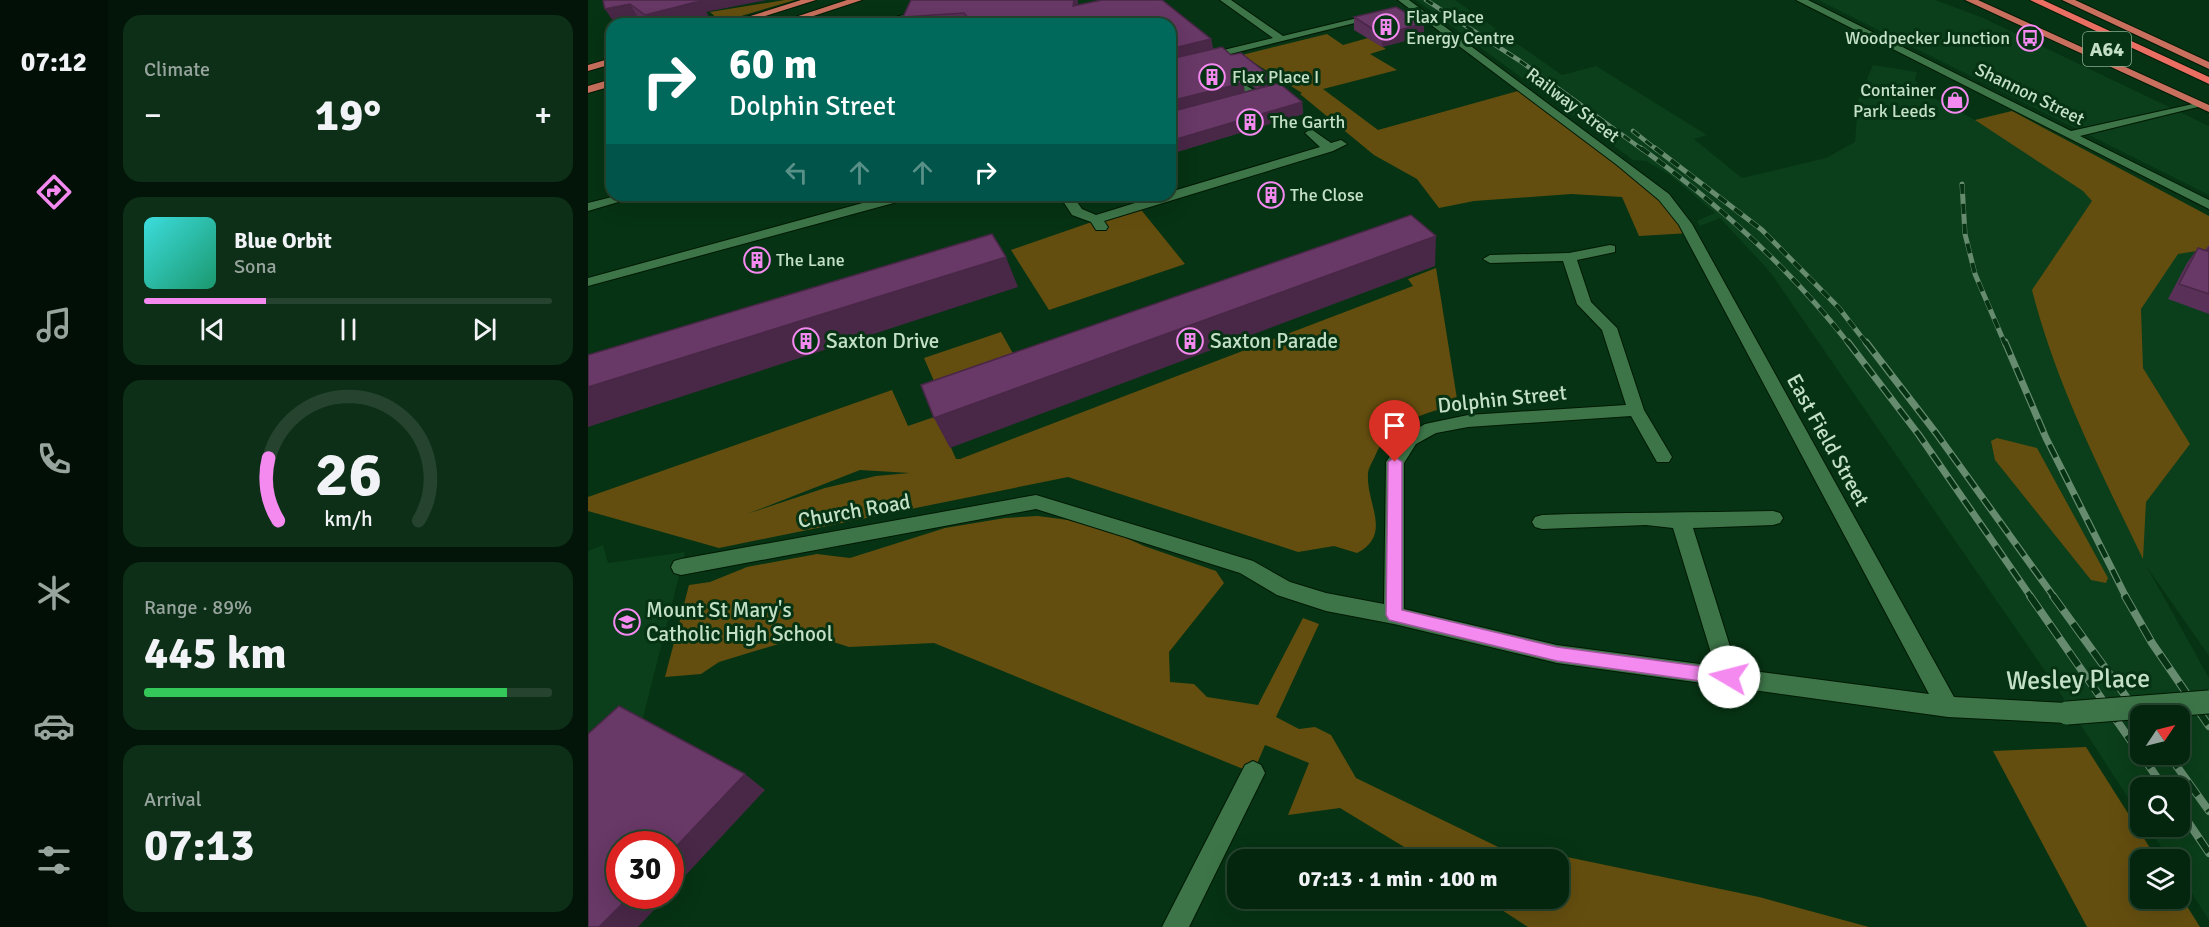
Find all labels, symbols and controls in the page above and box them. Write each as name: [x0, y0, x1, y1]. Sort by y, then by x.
place label: Flax Place Energy Centre: [1406, 6, 1515, 49]
building icon: Flax Place Energy Centre: [1371, 12, 1401, 42]
bus stop icon: Woodpecker Junction: [2015, 23, 2045, 53]
place label: Woodpecker Junction: [1845, 27, 2010, 49]
road number: A64: [2083, 32, 2131, 66]
text: 60 m: [729, 39, 818, 90]
icon: right: [630, 42, 708, 120]
text: 07:12: [21, 46, 87, 79]
text: Climate: [144, 57, 210, 82]
street label: Shannon Street: [1972, 58, 2088, 130]
building icon: Flax Place I: [1197, 62, 1227, 92]
street label: Railway Street: [1522, 63, 1624, 147]
place label: Flax Place I: [1232, 66, 1319, 88]
place label: Container Park Leeds: [1853, 79, 1936, 122]
shop icon: Container Park Leeds: [1940, 85, 1970, 115]
text: 19°: [315, 88, 381, 143]
text: Dolphin Street: [729, 90, 896, 123]
text: −: [144, 95, 162, 136]
text: +: [534, 95, 552, 136]
building icon: The Garth: [1235, 107, 1265, 137]
place label: The Garth: [1270, 111, 1345, 133]
icon: left: [780, 156, 813, 189]
icon: ahead: [843, 156, 876, 189]
icon: ahead: [906, 156, 939, 189]
icon: right: [969, 156, 1002, 189]
icon: directions: [33, 171, 75, 213]
building icon: The Close: [1256, 180, 1286, 210]
place label: The Close: [1290, 184, 1364, 206]
text: Blue Orbit: [234, 227, 332, 254]
building icon: The Lane: [742, 245, 772, 275]
place label: The Lane: [776, 249, 845, 271]
text: Sona: [234, 254, 277, 279]
icon: music: [33, 304, 75, 346]
icon: previous: [196, 313, 229, 346]
icon: pause: [332, 313, 365, 346]
icon: next: [468, 313, 501, 346]
building icon: Saxton Drive: [791, 326, 821, 356]
building icon: Saxton Parade: [1175, 326, 1205, 356]
place label: Saxton Drive: [826, 328, 939, 354]
place label: Saxton Parade: [1210, 328, 1338, 354]
street label: East Field Street: [1781, 369, 1875, 511]
street label: Dolphin Street: [1436, 379, 1568, 419]
pin: [1369, 400, 1420, 462]
icon: arrive: [1378, 409, 1411, 442]
text: 26: [314, 436, 382, 513]
icon: phone: [33, 438, 75, 480]
street label: Church Road: [796, 488, 912, 534]
text: km/h: [324, 506, 372, 532]
icon: climate: [33, 572, 75, 614]
text: Range · 89%: [144, 595, 252, 620]
place label: Mount St Mary's Catholic High School: [646, 597, 833, 647]
school or university icon: Mount St Mary's Catholic High School: [612, 607, 642, 637]
text: 445 km: [144, 626, 287, 681]
position arrow: [1697, 645, 1761, 709]
street label: Wesley Place: [2006, 663, 2150, 697]
icon: car: [33, 705, 75, 747]
north arrow: [2130, 705, 2190, 765]
map controls: [2130, 705, 2190, 909]
button: search: [2130, 777, 2190, 837]
text: Arrival: [144, 787, 202, 812]
text: 07:13: [144, 818, 254, 873]
speed limit sign: 30: [606, 831, 684, 909]
icon: filters: [33, 839, 75, 881]
button: layers: [2130, 849, 2190, 909]
text: 07:13 · 1 min · 100 m: [1298, 865, 1498, 892]

